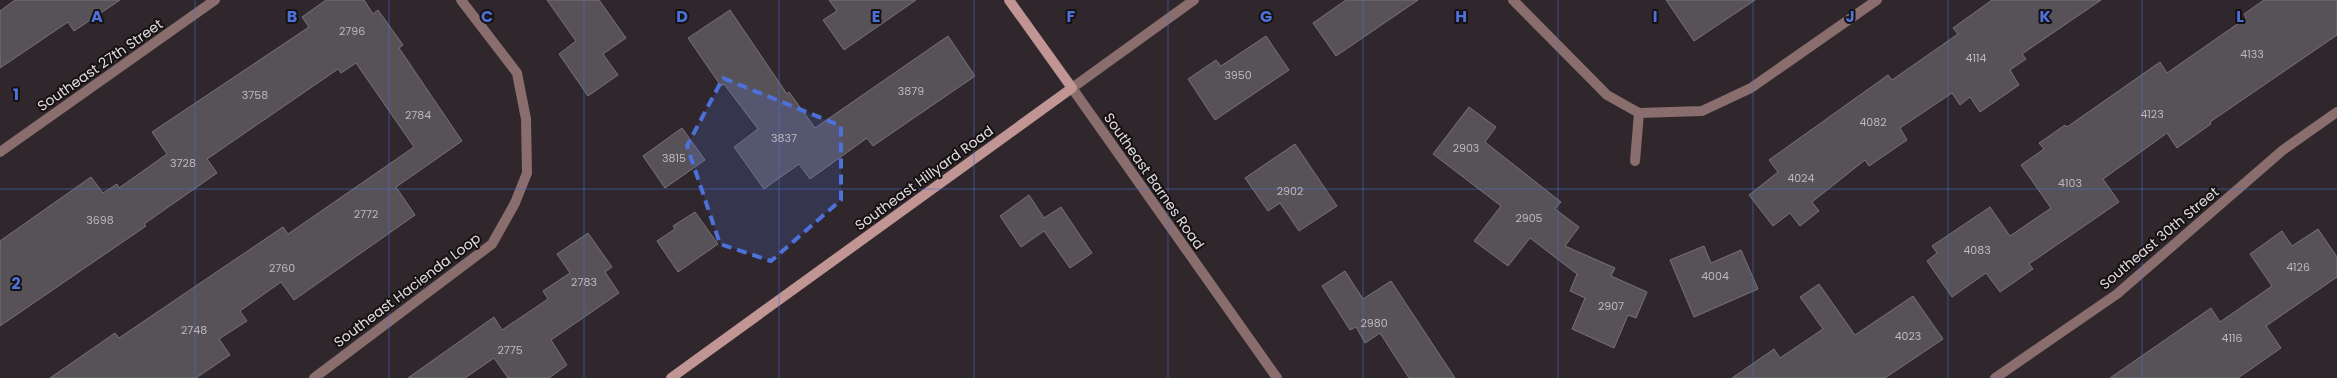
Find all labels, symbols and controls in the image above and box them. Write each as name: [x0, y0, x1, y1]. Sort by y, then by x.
text: A: [91, 5, 103, 28]
text: B: [287, 5, 297, 28]
text: C: [481, 5, 493, 28]
text: D: [676, 5, 688, 28]
text: E: [872, 5, 880, 28]
text: F: [1067, 5, 1076, 28]
text: G: [1260, 5, 1272, 28]
text: H: [1455, 5, 1467, 28]
text: I: [1653, 5, 1657, 28]
text: J: [1845, 5, 1855, 28]
text: K: [2039, 5, 2051, 28]
text: L: [2236, 5, 2244, 28]
street label: Southeast 27th Street: [33, 14, 167, 116]
house number: 2796: [339, 23, 365, 39]
house number: 4133: [2240, 46, 2264, 62]
house number: 4114: [1966, 50, 1987, 66]
house number: 3950: [1224, 67, 1252, 83]
text: 1: [13, 83, 19, 106]
house number: 3879: [898, 83, 924, 99]
house number: 3758: [242, 87, 268, 103]
house number: 4123: [2140, 106, 2164, 122]
house number: 2784: [405, 107, 431, 123]
street label: Southeast Barnes Road: [1099, 109, 1209, 253]
house number: 4082: [1859, 114, 1887, 130]
street label: Southeast Hillyard Road: [851, 121, 997, 235]
house number: 3837: [771, 130, 797, 146]
house number: 2903: [1453, 140, 1479, 156]
house number: 3815: [662, 150, 686, 166]
house number: 3728: [170, 155, 196, 171]
house number: 4024: [1787, 170, 1815, 186]
house number: 4103: [2058, 175, 2082, 191]
street label: Southeast 30th Street: [2095, 182, 2223, 294]
house number: 2902: [1277, 183, 1303, 199]
house number: 2772: [354, 206, 378, 222]
house number: 2905: [1515, 210, 1543, 226]
house number: 3698: [86, 212, 114, 228]
street label: Southeast Hacienda Loop: [329, 228, 485, 352]
house number: 4083: [1963, 242, 1991, 258]
house number: 4126: [2286, 259, 2310, 275]
house number: 2760: [269, 260, 295, 276]
house number: 4004: [1701, 268, 1729, 284]
text: 2: [11, 272, 21, 295]
house number: 2783: [571, 274, 597, 290]
house number: 2907: [1598, 298, 1624, 314]
house number: 2980: [1360, 315, 1388, 331]
house number: 2748: [181, 322, 207, 338]
house number: 4023: [1895, 328, 1921, 344]
house number: 4116: [2222, 330, 2242, 346]
house number: 2775: [497, 342, 523, 358]

